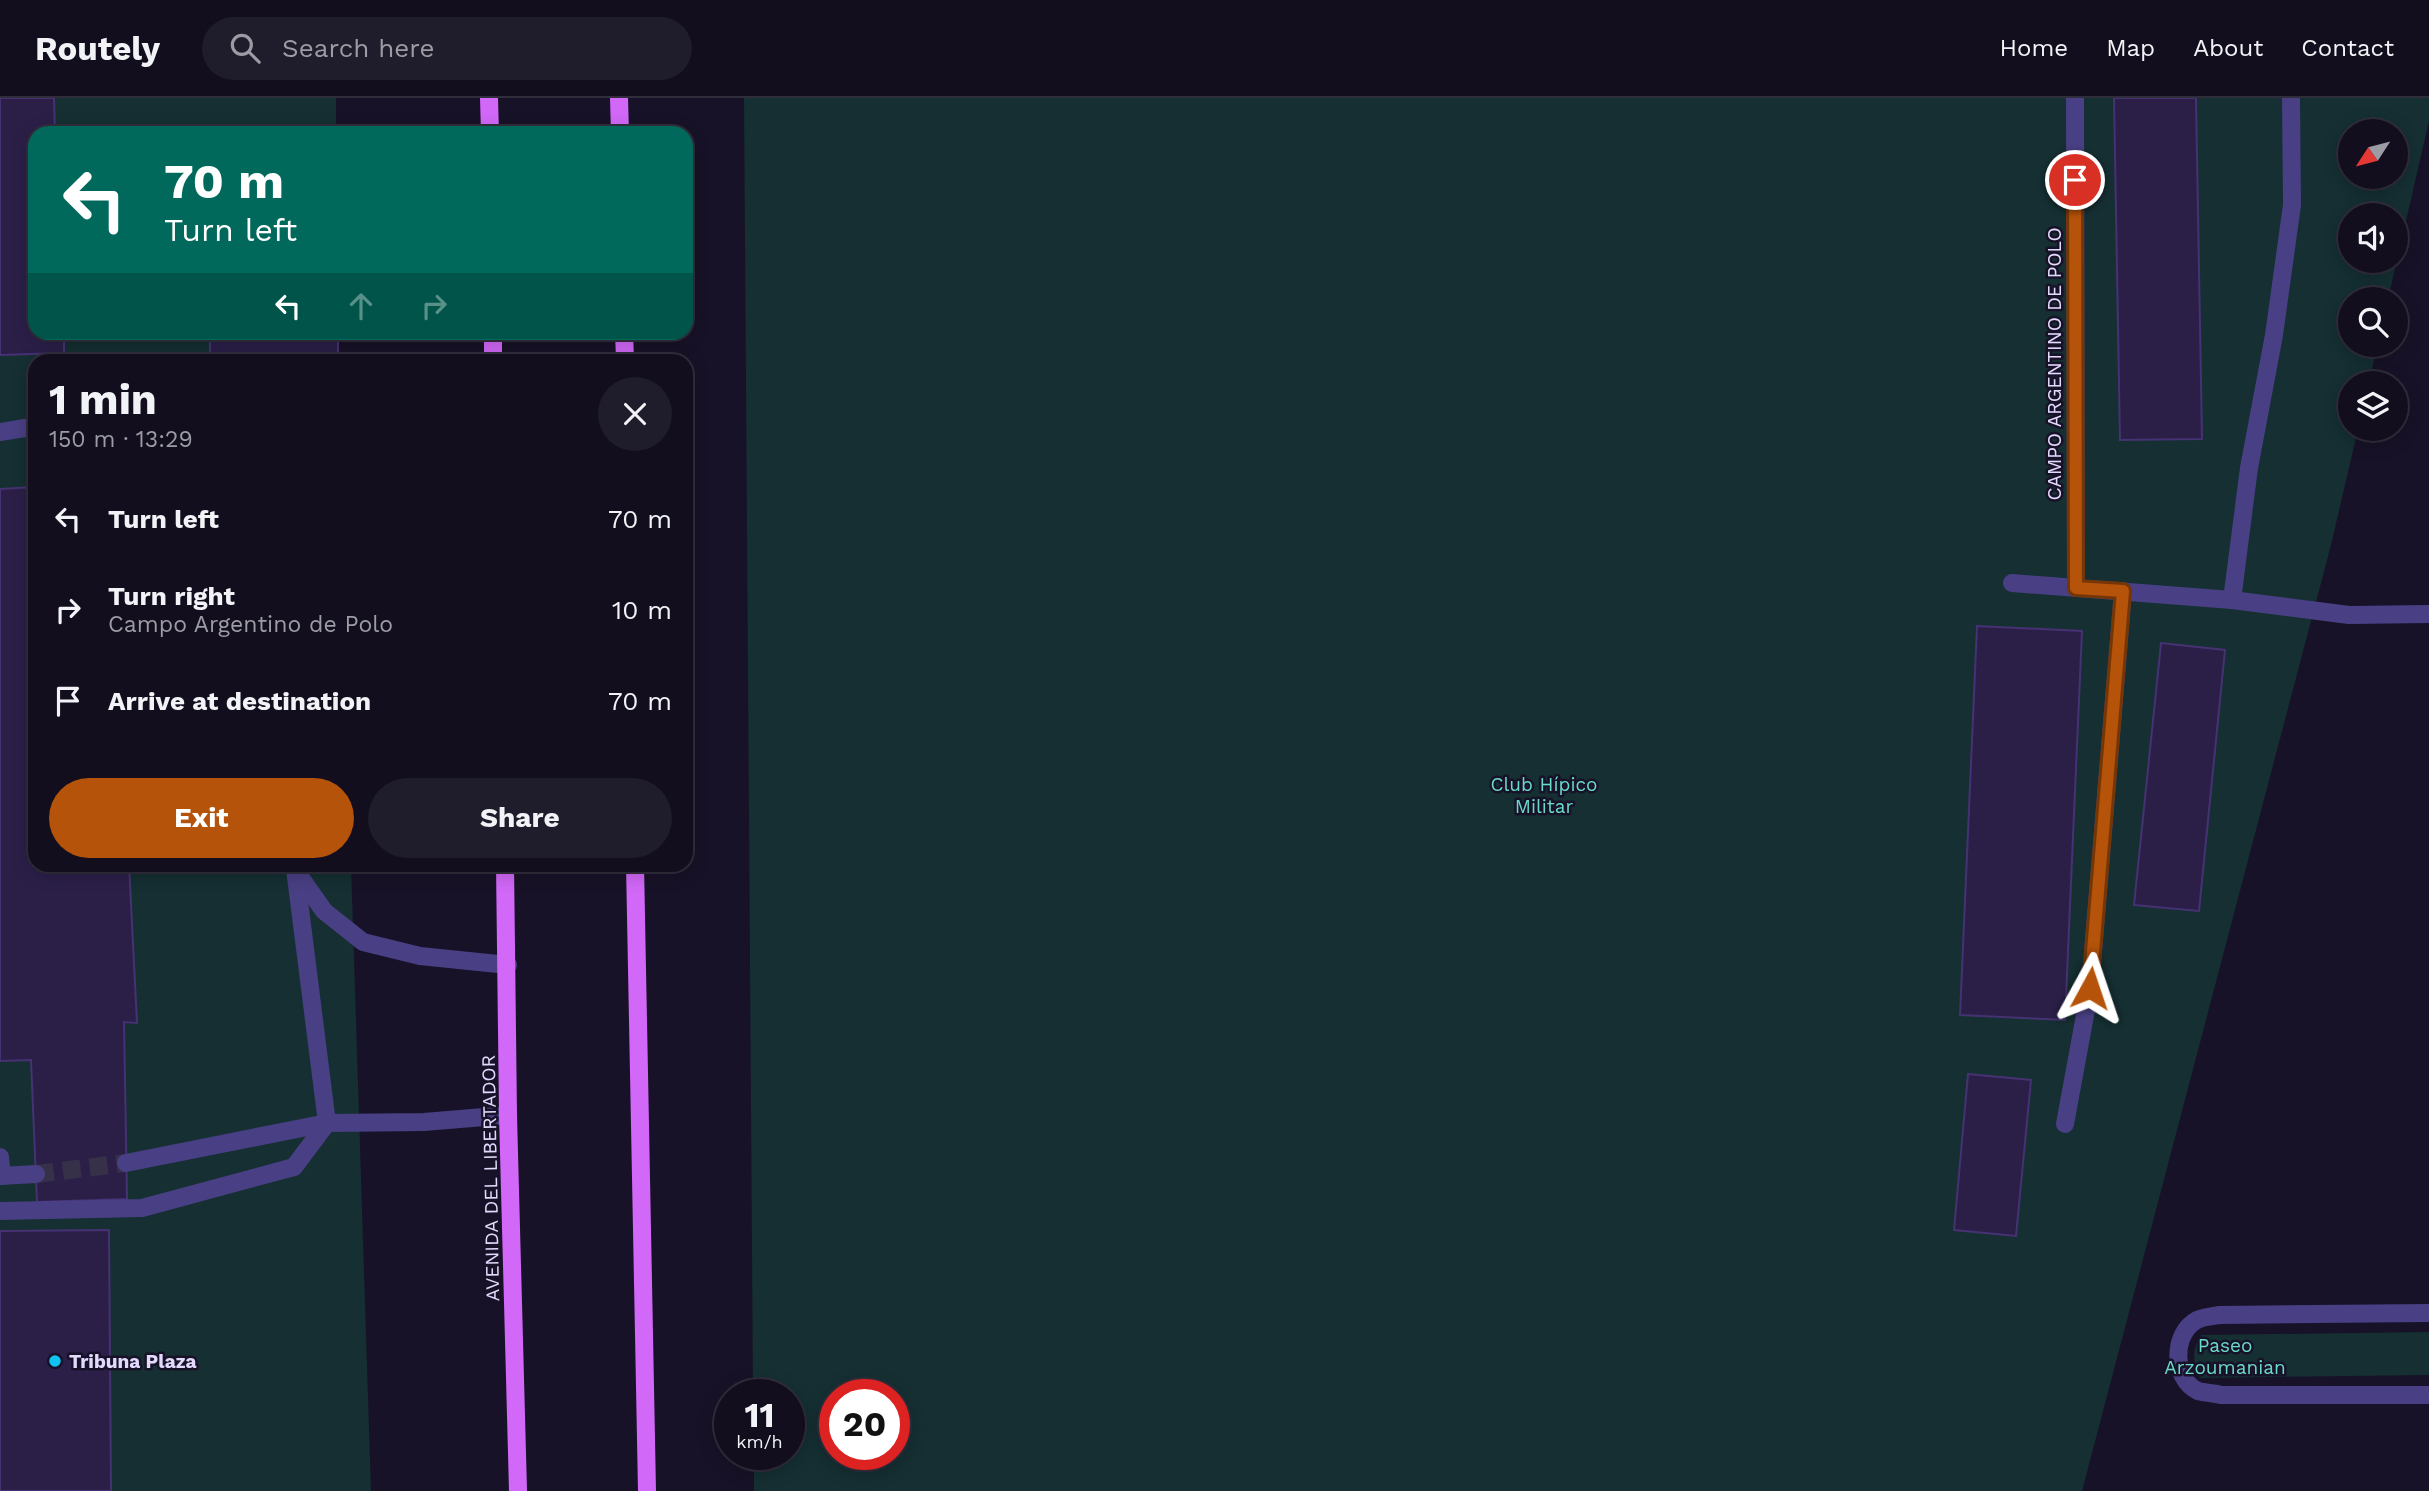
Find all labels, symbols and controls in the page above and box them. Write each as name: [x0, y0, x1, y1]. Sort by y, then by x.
search box: [202, 17, 692, 80]
text: Routely: [35, 29, 160, 68]
icon: search: [226, 29, 264, 67]
text: Search here: [282, 33, 434, 63]
text: Home: [2000, 34, 2068, 62]
text: Map: [2106, 34, 2155, 62]
text: About: [2193, 34, 2263, 62]
text: Contact: [2301, 34, 2394, 62]
north arrow: [2338, 119, 2408, 189]
map controls: [2338, 119, 2408, 441]
pin: [2045, 150, 2105, 210]
text: 70 m: [164, 152, 284, 210]
icon: left: [49, 154, 140, 245]
icon: arrive: [2056, 161, 2094, 199]
button: sound: [2338, 203, 2408, 273]
text: Turn left: [164, 211, 297, 249]
street label: CAMPO ARGENTINO DE POLO: [2043, 227, 2066, 501]
icon: left: [269, 287, 307, 325]
icon: ahead: [342, 287, 380, 325]
icon: right: [415, 287, 453, 325]
button: search: [2338, 287, 2408, 357]
button: layers: [2338, 371, 2408, 441]
text: 1 min: [49, 375, 157, 424]
button: close: [598, 377, 672, 451]
text: 150 m · 13:29: [49, 426, 193, 453]
icon: left: [49, 500, 87, 538]
text: Turn left: [108, 504, 219, 534]
text: 70 m: [608, 504, 672, 534]
text: Turn right: [108, 581, 235, 611]
icon: right: [49, 591, 87, 629]
text: 10 m: [612, 595, 672, 625]
text: Campo Argentino de Polo: [108, 611, 393, 638]
icon: arrive: [49, 682, 87, 720]
text: Arrive at destination: [108, 686, 371, 716]
text: 70 m: [608, 686, 672, 716]
park label: Club Hípico Militar: [1491, 773, 1597, 818]
button: Exit: [49, 778, 354, 858]
button: Share: [368, 778, 672, 858]
position arrow: [2053, 951, 2127, 1025]
street label: AVENIDA DEL LIBERTADOR: [477, 1054, 504, 1302]
park label: Paseo Arzoumanian: [2164, 1334, 2286, 1379]
place label: Tribuna Plaza: [69, 1350, 196, 1373]
marker: Tribuna Plaza: [47, 1353, 63, 1369]
speed limit sign: 20: [819, 1379, 910, 1470]
text: 11: [744, 1394, 775, 1436]
text: km/h: [736, 1431, 783, 1452]

